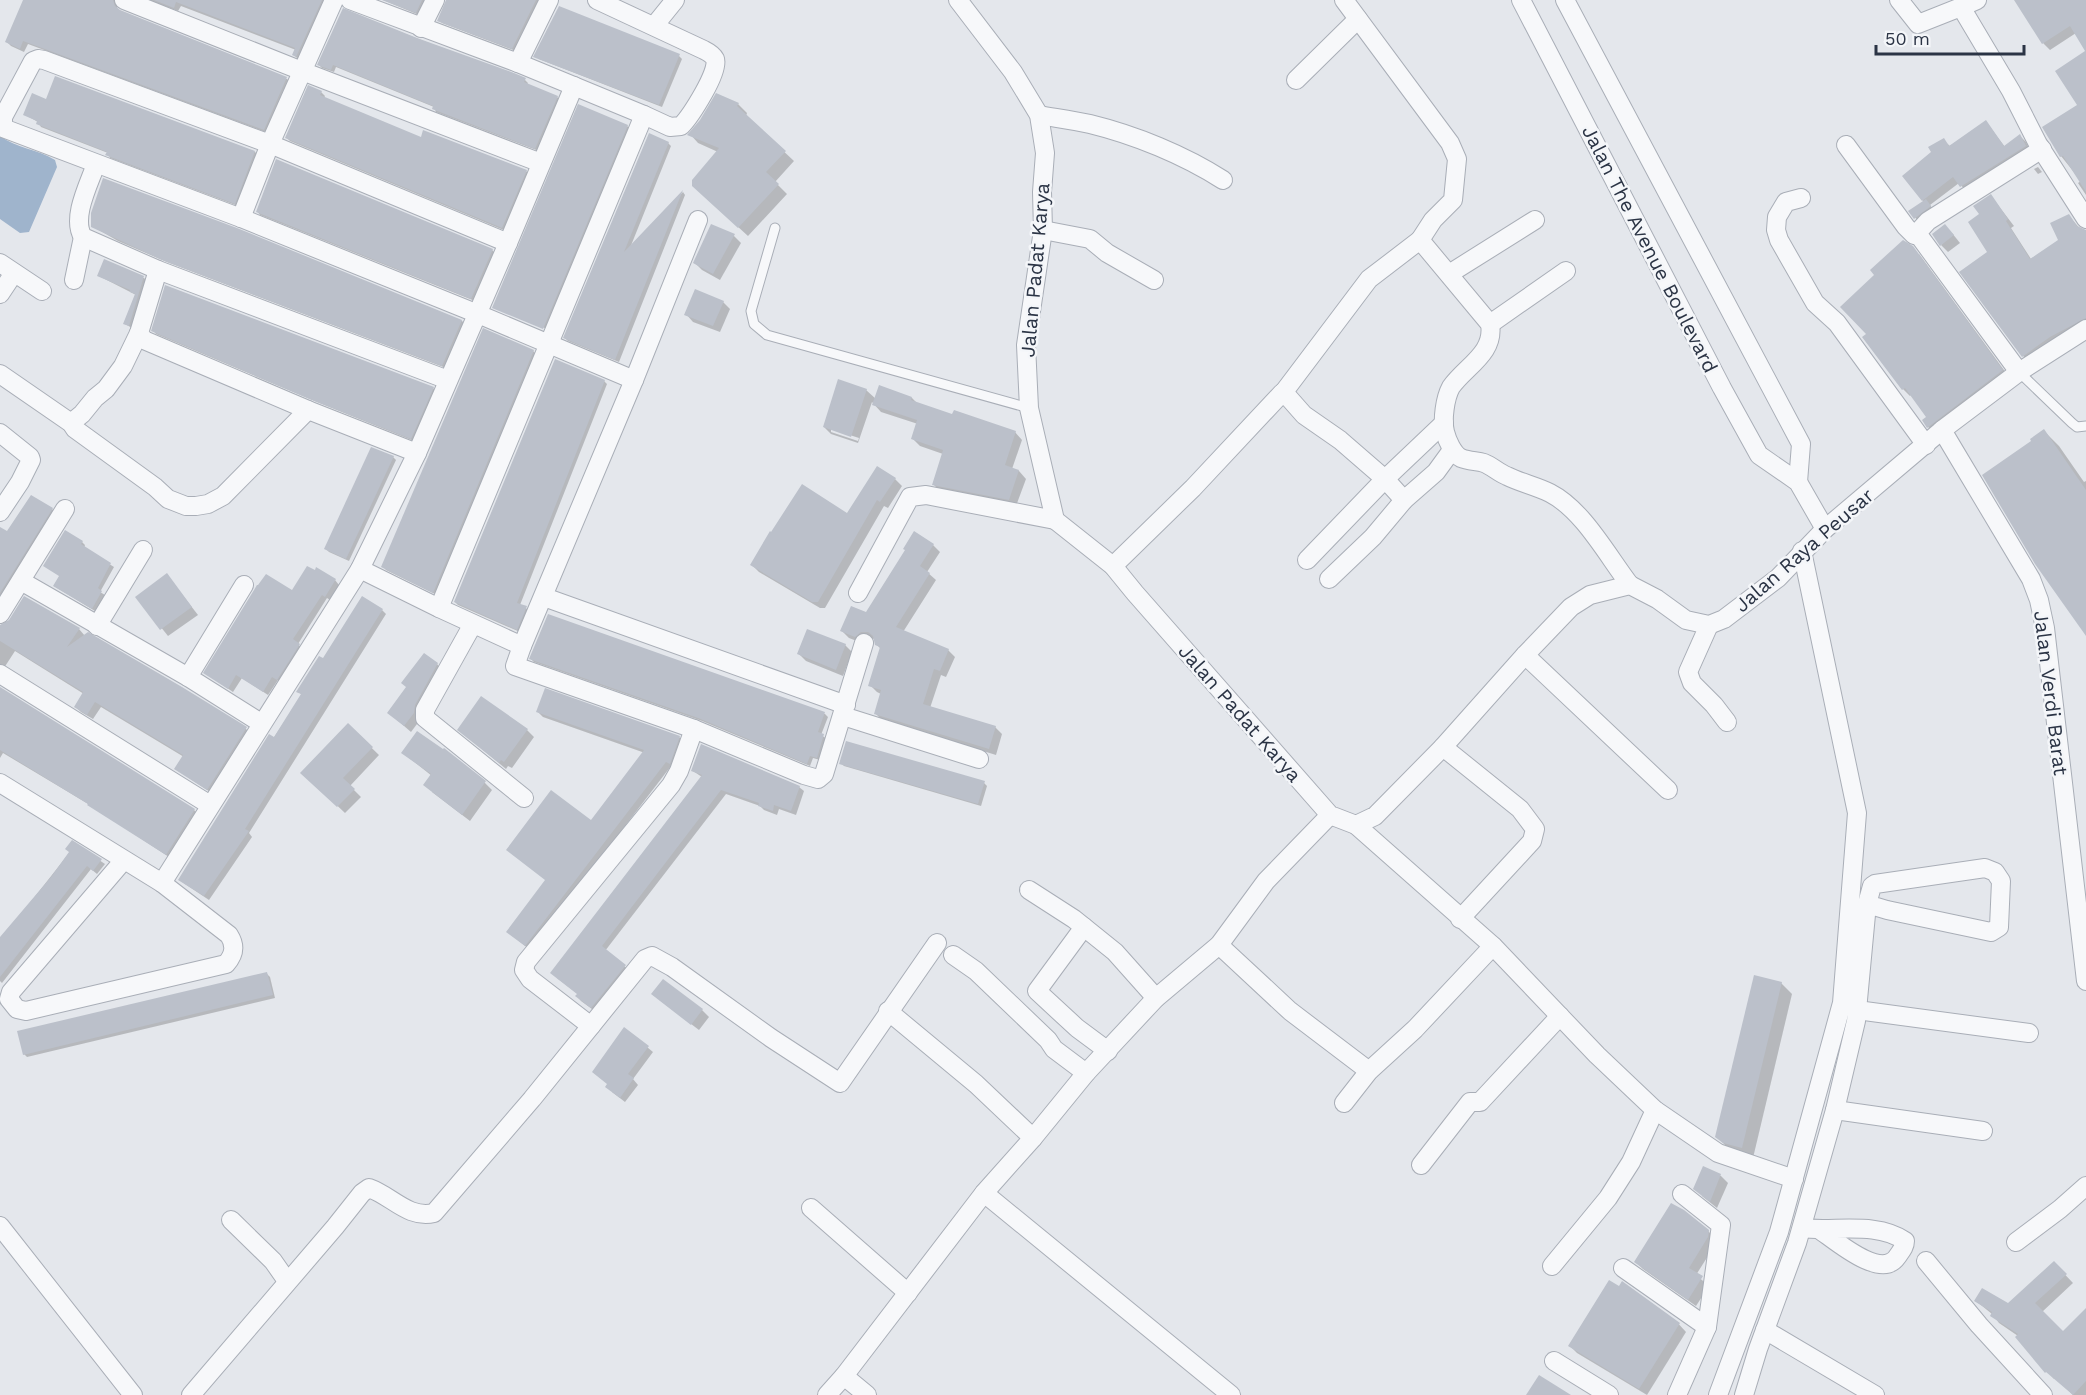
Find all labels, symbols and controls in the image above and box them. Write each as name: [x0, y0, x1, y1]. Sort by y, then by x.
scale bar: [1876, 18, 2024, 56]
text: 50 m: [1885, 28, 1930, 49]
street label: Jalan The Avenue Boulevard: [1577, 121, 1723, 377]
street label: Jalan Padat Karya: [1015, 182, 1055, 358]
street label: Jalan Raya Peusar: [1729, 483, 1879, 617]
street label: Jalan Verdi Barat: [2029, 609, 2073, 777]
street label: Jalan Padat Karya: [1174, 639, 1306, 787]

